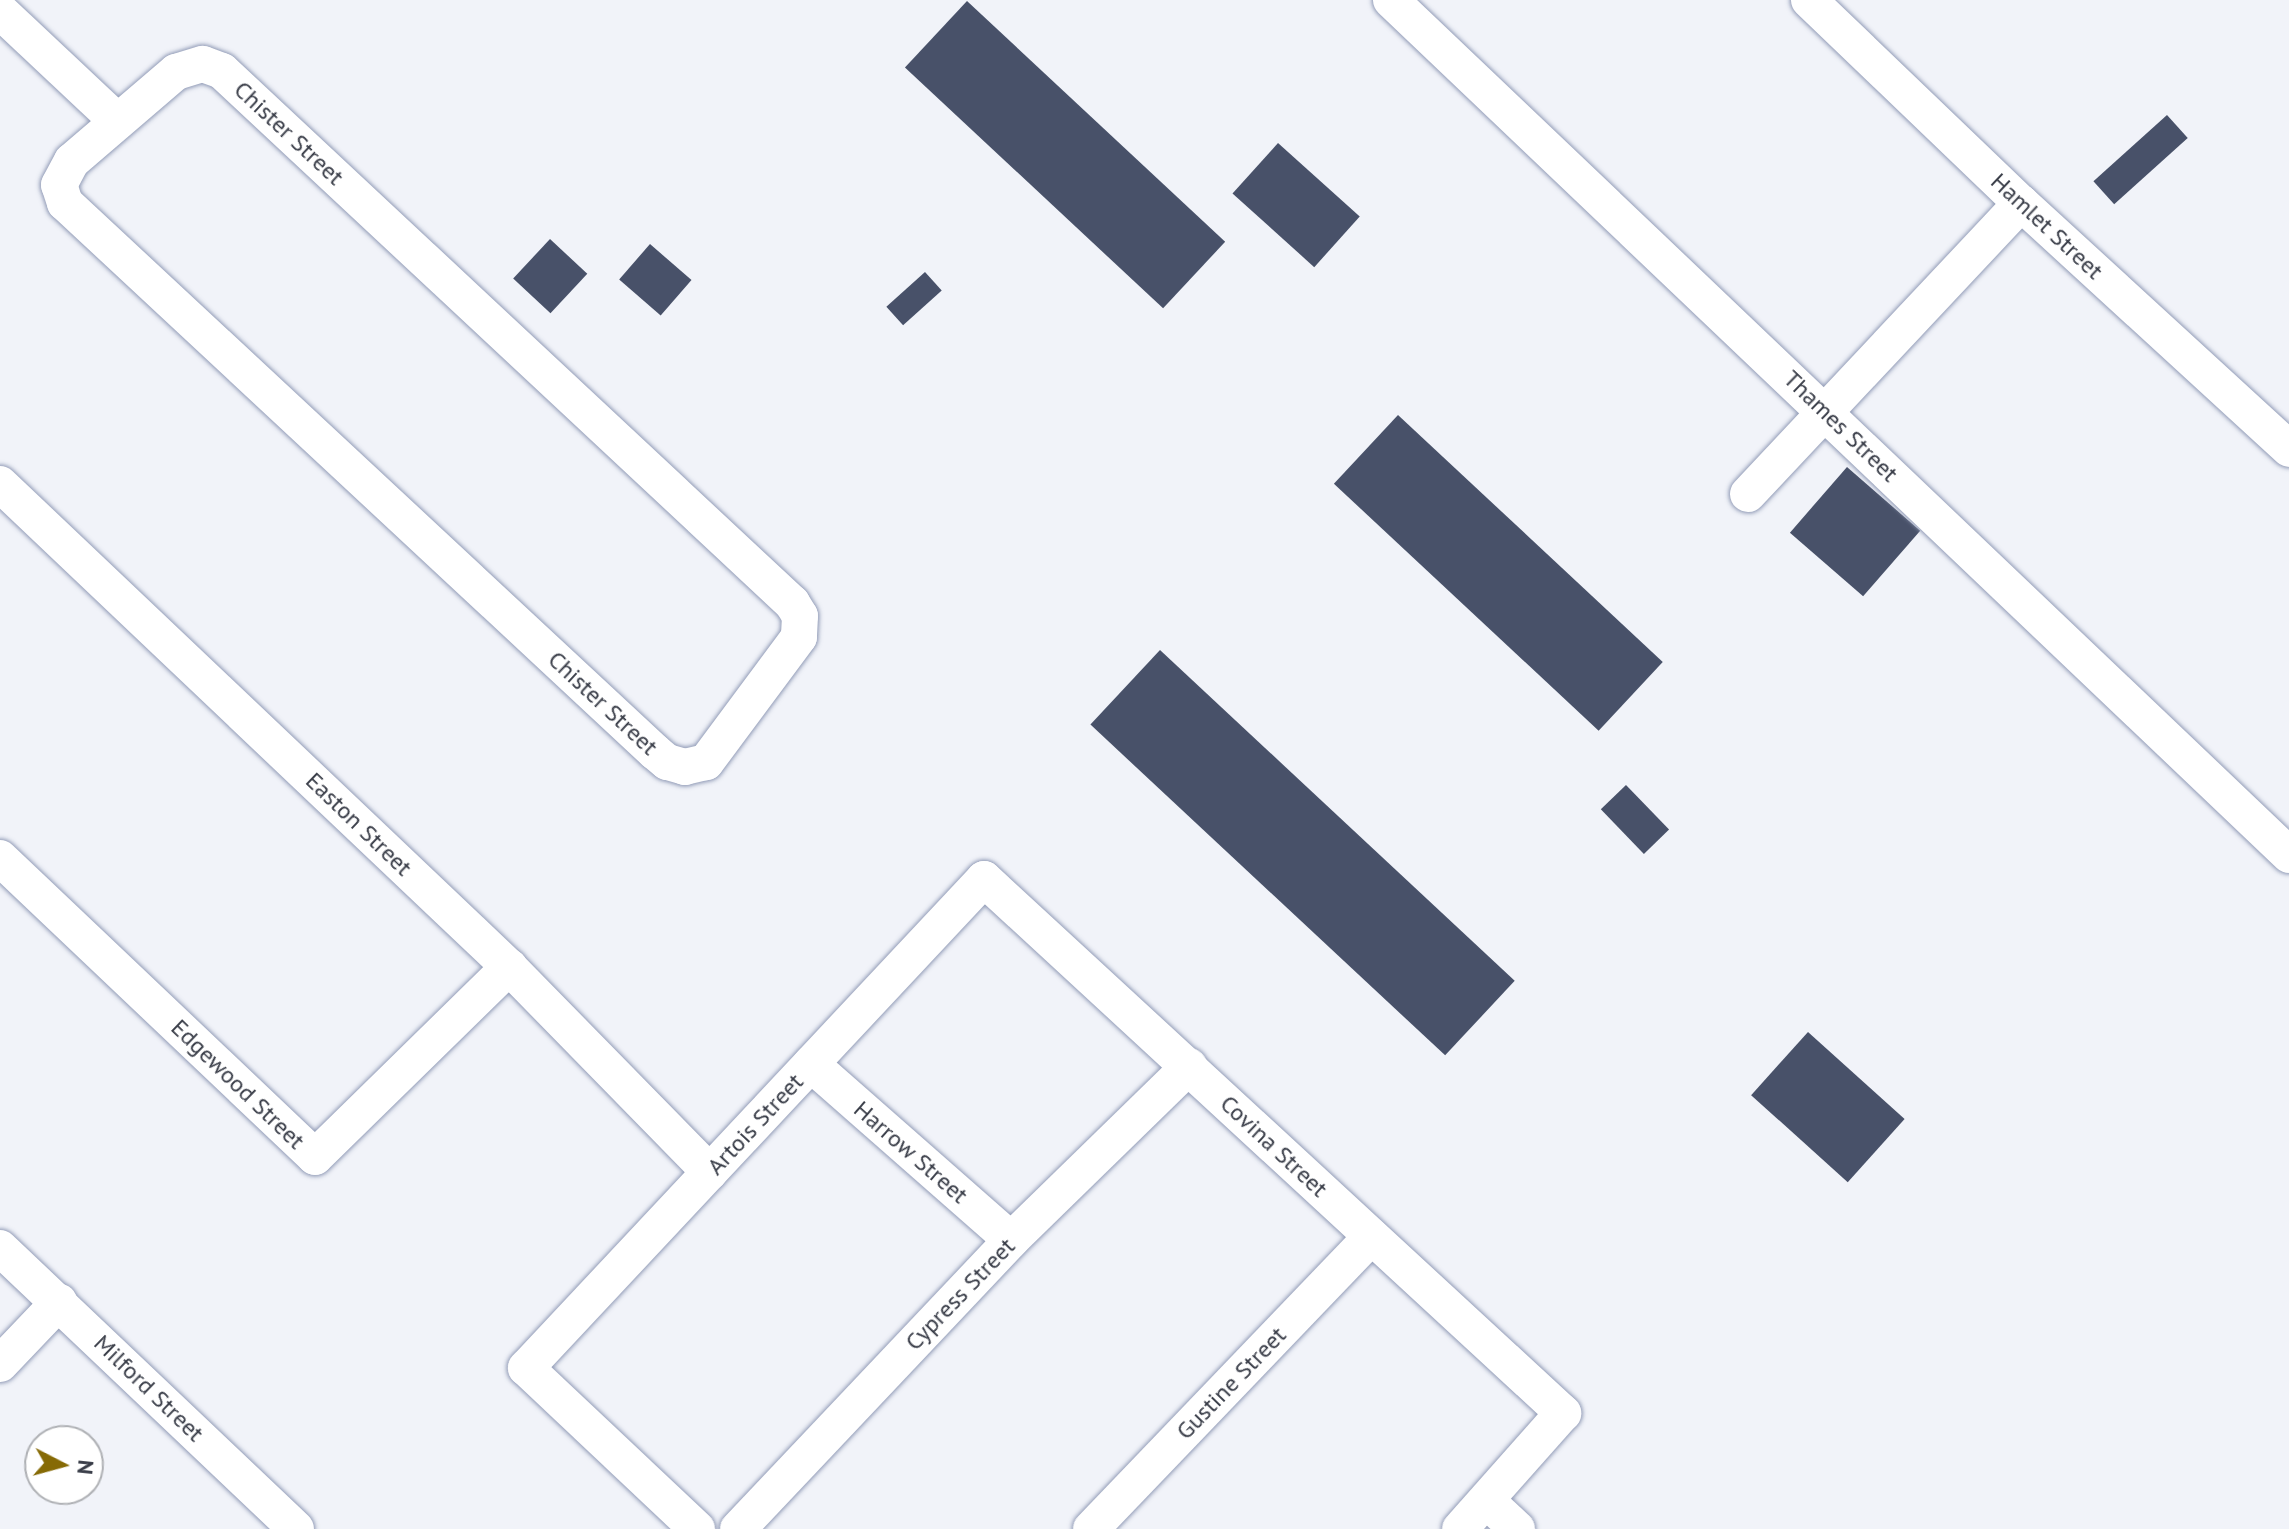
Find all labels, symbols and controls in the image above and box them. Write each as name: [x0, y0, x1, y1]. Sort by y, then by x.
street label: Chister Street: [228, 75, 350, 191]
street label: Hamlet Street: [1985, 167, 2109, 285]
street label: Thames Street: [1778, 364, 1904, 488]
street label: Chister Street: [542, 645, 664, 761]
street label: Easton Street: [300, 766, 418, 882]
street label: Edgewood Street: [165, 1013, 311, 1155]
street label: Artois Street: [701, 1067, 809, 1181]
street label: Covina Street: [1214, 1089, 1334, 1203]
street label: Harrow Street: [848, 1094, 974, 1210]
street label: Cypress Street: [899, 1232, 1021, 1356]
street label: Gustine Street: [1170, 1321, 1292, 1445]
street label: Milford Street: [88, 1329, 210, 1447]
north arrow: [24, 1425, 104, 1505]
text: N: [71, 1459, 101, 1476]

